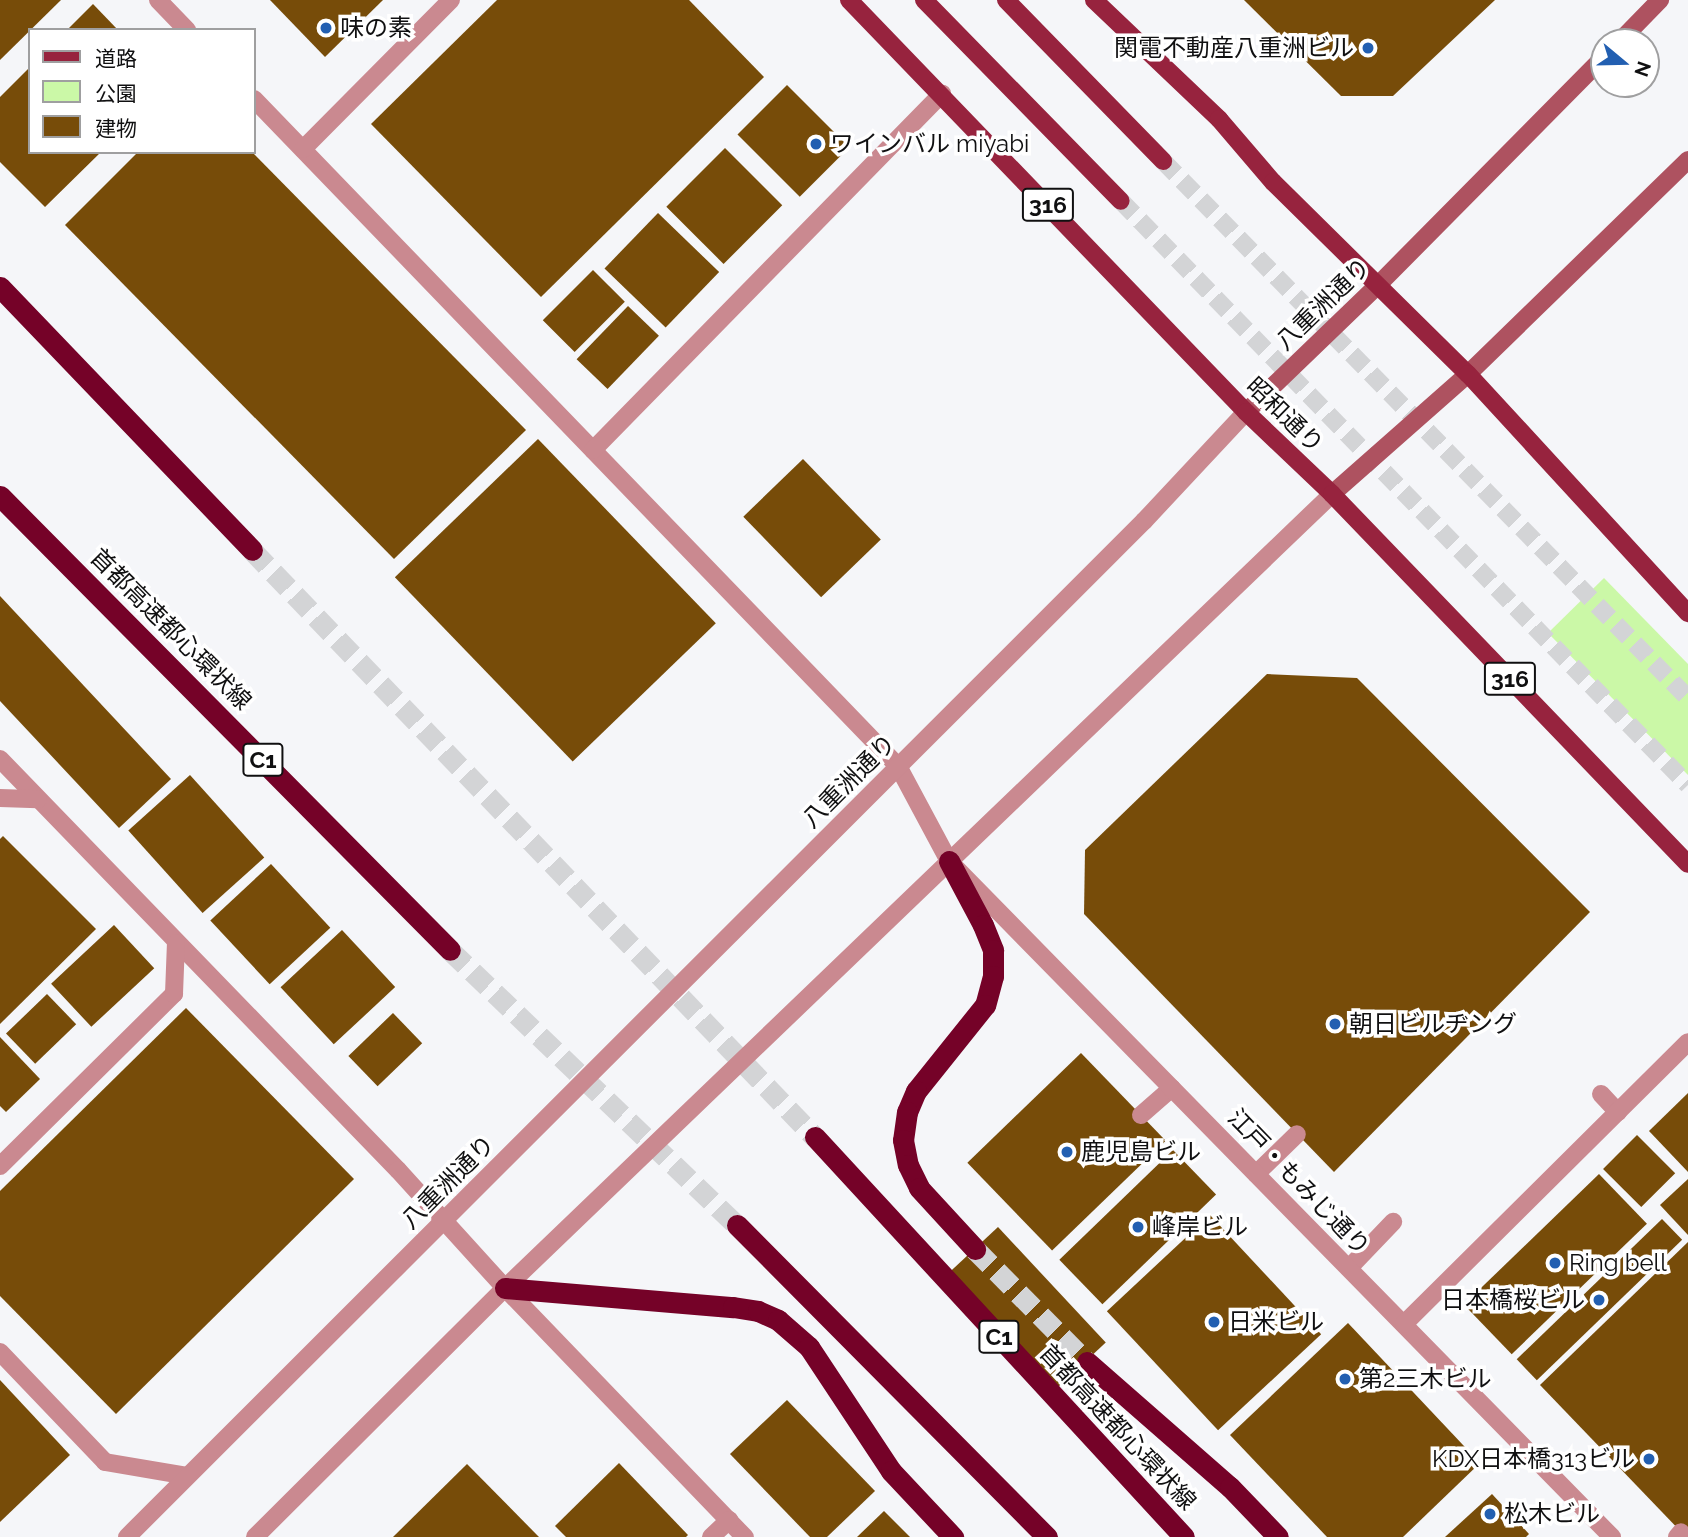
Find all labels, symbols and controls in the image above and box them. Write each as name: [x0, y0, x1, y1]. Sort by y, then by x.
place label: 味の素: [340, 14, 412, 42]
marker: 味の素: [318, 20, 334, 36]
legend: [28, 28, 256, 154]
north arrow: [1590, 28, 1660, 98]
place label: 関電不動産八重洲ビル: [1114, 34, 1354, 62]
marker: 関電不動産八重洲ビル: [1360, 40, 1376, 56]
text: 道路: [95, 46, 137, 71]
text: N: [1630, 59, 1656, 80]
text: 公園: [95, 81, 137, 106]
text: 建物: [95, 116, 137, 141]
place label: ワインバル miyabi: [830, 130, 1029, 158]
marker: ワインバル miyabi: [808, 136, 824, 152]
road number: 316: [1022, 186, 1074, 224]
street label: 八重洲通り: [1270, 252, 1376, 356]
street label: 昭和通り: [1240, 371, 1330, 459]
street label: 首都高速都心環状線: [84, 542, 258, 716]
road number: 316: [1484, 660, 1536, 698]
street label: 八重洲通り: [796, 728, 902, 834]
road number: C1: [242, 740, 284, 780]
place label: 朝日ビルヂング: [1349, 1010, 1517, 1038]
marker: 朝日ビルヂング: [1327, 1016, 1343, 1032]
street label: 江戸・もみじ通り: [1222, 1103, 1376, 1261]
street label: 八重洲通り: [395, 1129, 501, 1235]
place label: 鹿児島ビル: [1081, 1138, 1201, 1166]
marker: 鹿児島ビル: [1059, 1144, 1075, 1160]
place label: 峰岸ビル: [1152, 1213, 1248, 1241]
marker: 峰岸ビル: [1130, 1219, 1146, 1235]
place label: Ring bell: [1569, 1249, 1667, 1277]
marker: Ring bell: [1547, 1255, 1563, 1271]
place label: 日本橋桜ビル: [1441, 1286, 1585, 1314]
marker: 日本橋桜ビル: [1591, 1292, 1607, 1308]
place label: 日米ビル: [1228, 1308, 1324, 1336]
marker: 日米ビル: [1206, 1314, 1222, 1330]
road number: C1: [978, 1318, 1020, 1356]
street label: 首都高速都心環状線: [1034, 1338, 1202, 1516]
place label: 第2三木ビル: [1359, 1365, 1492, 1393]
marker: 第2三木ビル: [1337, 1371, 1353, 1387]
place label: KDX日本橋313ビル: [1432, 1445, 1635, 1473]
marker: KDX日本橋313ビル: [1641, 1451, 1657, 1467]
place label: 松木ビル: [1504, 1500, 1600, 1528]
marker: 松木ビル: [1482, 1506, 1498, 1522]

